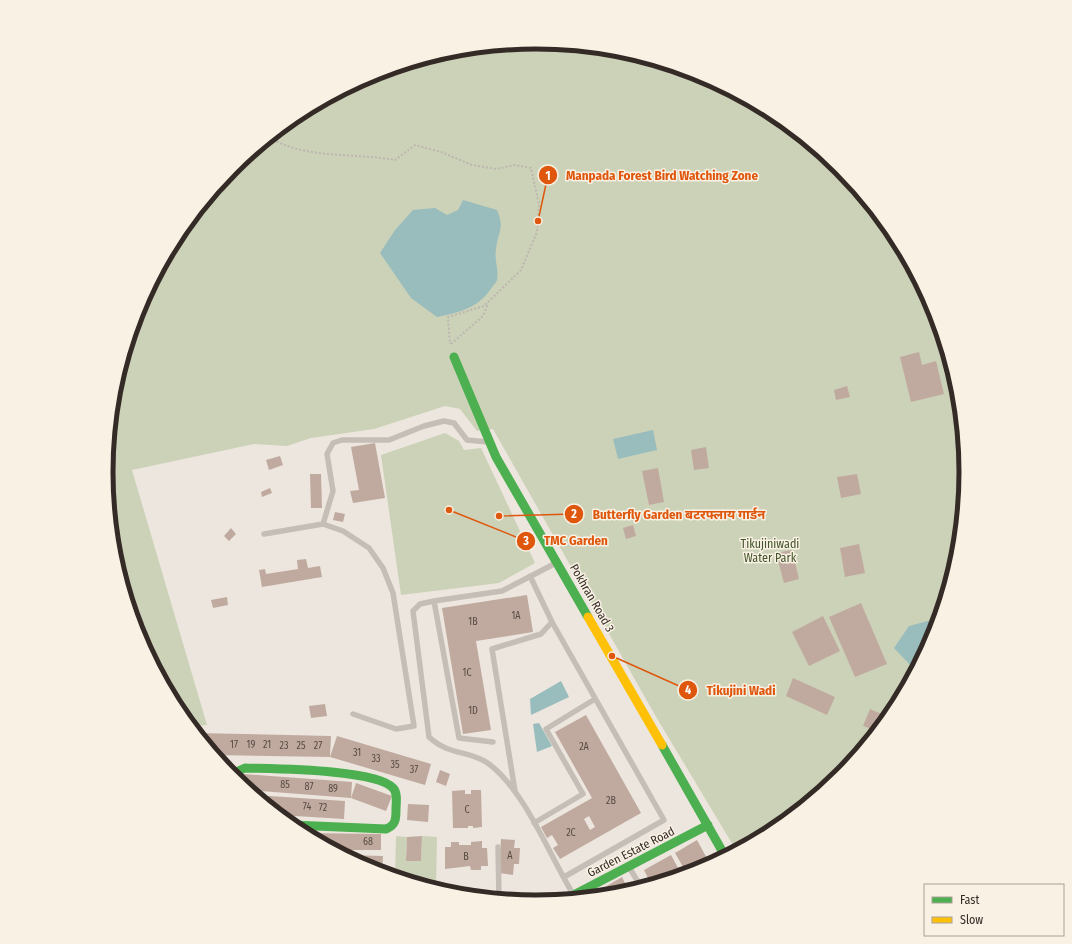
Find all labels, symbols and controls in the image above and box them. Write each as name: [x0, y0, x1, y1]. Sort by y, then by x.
callout: Manpada Forest Bird Watching Zone: [538, 163, 766, 188]
text: Manpada Forest Bird Watching Zone: [566, 168, 758, 183]
text: 1: [545, 169, 551, 183]
callout: Butterfly Garden बटरफ्लाय गार्डन: [564, 502, 773, 527]
text: 2: [570, 507, 577, 521]
text: Butterfly Garden बटरफ्लाय गार्डन: [593, 507, 766, 522]
callout: TMC Garden: [516, 528, 616, 553]
text: TMC Garden: [544, 533, 608, 548]
text: 3: [522, 534, 529, 548]
park label: Tikujiniwadi Water Park: [741, 537, 799, 565]
street label: Pokhran Road 3: [567, 562, 617, 634]
house number: 1A: [511, 610, 521, 622]
house number: 1B: [468, 616, 478, 628]
house number: 1C: [463, 667, 471, 679]
callout: Tikujini Wadi: [678, 678, 783, 703]
text: 4: [685, 683, 691, 697]
text: Tikujini Wadi: [706, 683, 776, 698]
house number: 1D: [468, 705, 478, 717]
house number: 17: [230, 739, 238, 751]
house number: 19: [247, 739, 256, 751]
house number: 21: [263, 739, 271, 751]
house number: 23: [280, 740, 289, 752]
house number: 25: [297, 740, 306, 752]
house number: 27: [314, 740, 322, 752]
house number: 2A: [579, 741, 590, 753]
house number: 31: [353, 747, 361, 759]
house number: 33: [371, 753, 381, 765]
house number: 35: [390, 759, 400, 771]
house number: 37: [410, 764, 418, 776]
house number: 85: [280, 779, 290, 791]
house number: 87: [305, 781, 313, 793]
house number: 89: [328, 783, 338, 795]
house number: 2B: [606, 795, 616, 807]
house number: 74: [303, 801, 311, 813]
house number: 72: [319, 802, 328, 814]
house number: C: [464, 804, 470, 816]
street label: Garden Estate Road: [585, 824, 677, 880]
house number: 2C: [566, 827, 576, 839]
house number: 68: [363, 836, 373, 848]
house number: A: [507, 850, 513, 862]
house number: B: [463, 851, 469, 863]
legend: [924, 884, 1064, 936]
text: Fast: [960, 893, 979, 907]
text: Slow: [960, 913, 983, 927]

